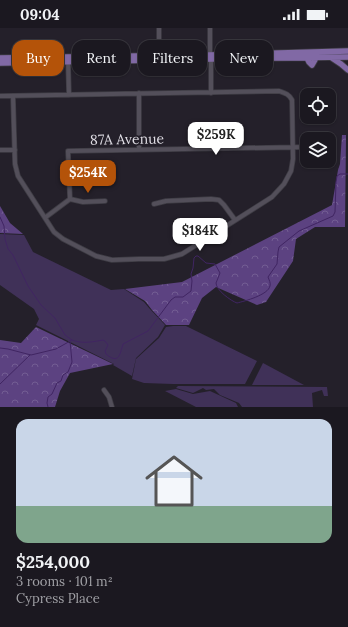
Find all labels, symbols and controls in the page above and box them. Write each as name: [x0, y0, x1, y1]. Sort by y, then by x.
text: 09:04: [20, 5, 60, 24]
chip: Buy: [12, 40, 64, 76]
chip: Rent: [72, 40, 130, 76]
chip: Filters: [138, 40, 207, 76]
chip: New: [215, 40, 273, 76]
map controls: [300, 88, 336, 168]
button: locate: [300, 88, 336, 124]
pin: $259K: [188, 122, 244, 156]
text: $259K: [197, 126, 235, 143]
street label: 87A Avenue: [90, 129, 165, 149]
button: layers: [300, 132, 336, 168]
pin: $254K: [60, 160, 116, 194]
text: $254K: [69, 164, 107, 181]
pin: $184K: [172, 218, 228, 252]
text: $184K: [182, 222, 218, 239]
icon: home: [138, 445, 210, 517]
text: $254,000: [16, 551, 90, 573]
text: 3 rooms · 101 m²: [16, 573, 113, 590]
text: Cypress Place: [16, 590, 100, 607]

